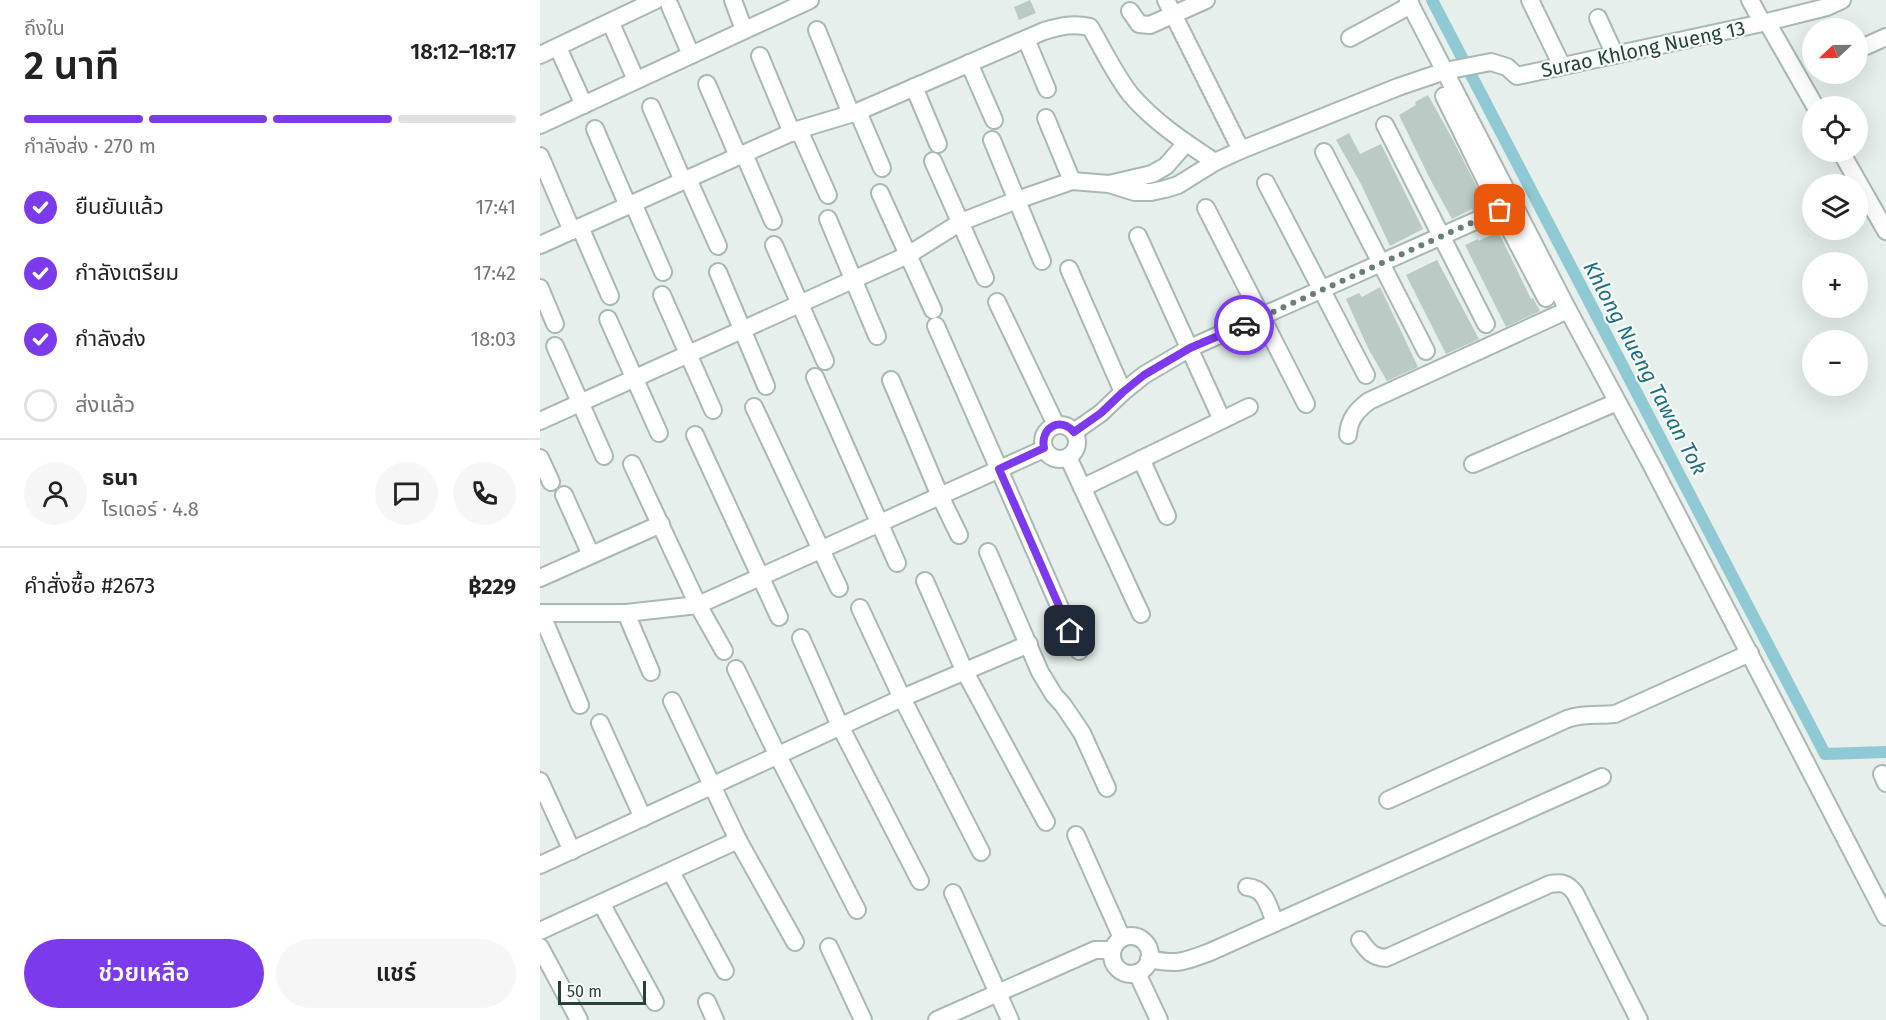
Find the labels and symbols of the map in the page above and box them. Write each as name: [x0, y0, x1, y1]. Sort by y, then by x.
street label: Surao Khlong Nueng 13: [1539, 16, 1747, 82]
north arrow: [1802, 18, 1868, 84]
pin: [1474, 184, 1525, 235]
water label: Khlong Nueng Tawan Tok: [1578, 257, 1712, 479]
courier: [1214, 295, 1274, 355]
pin: [1044, 605, 1095, 656]
scale bar: [558, 978, 646, 1006]

